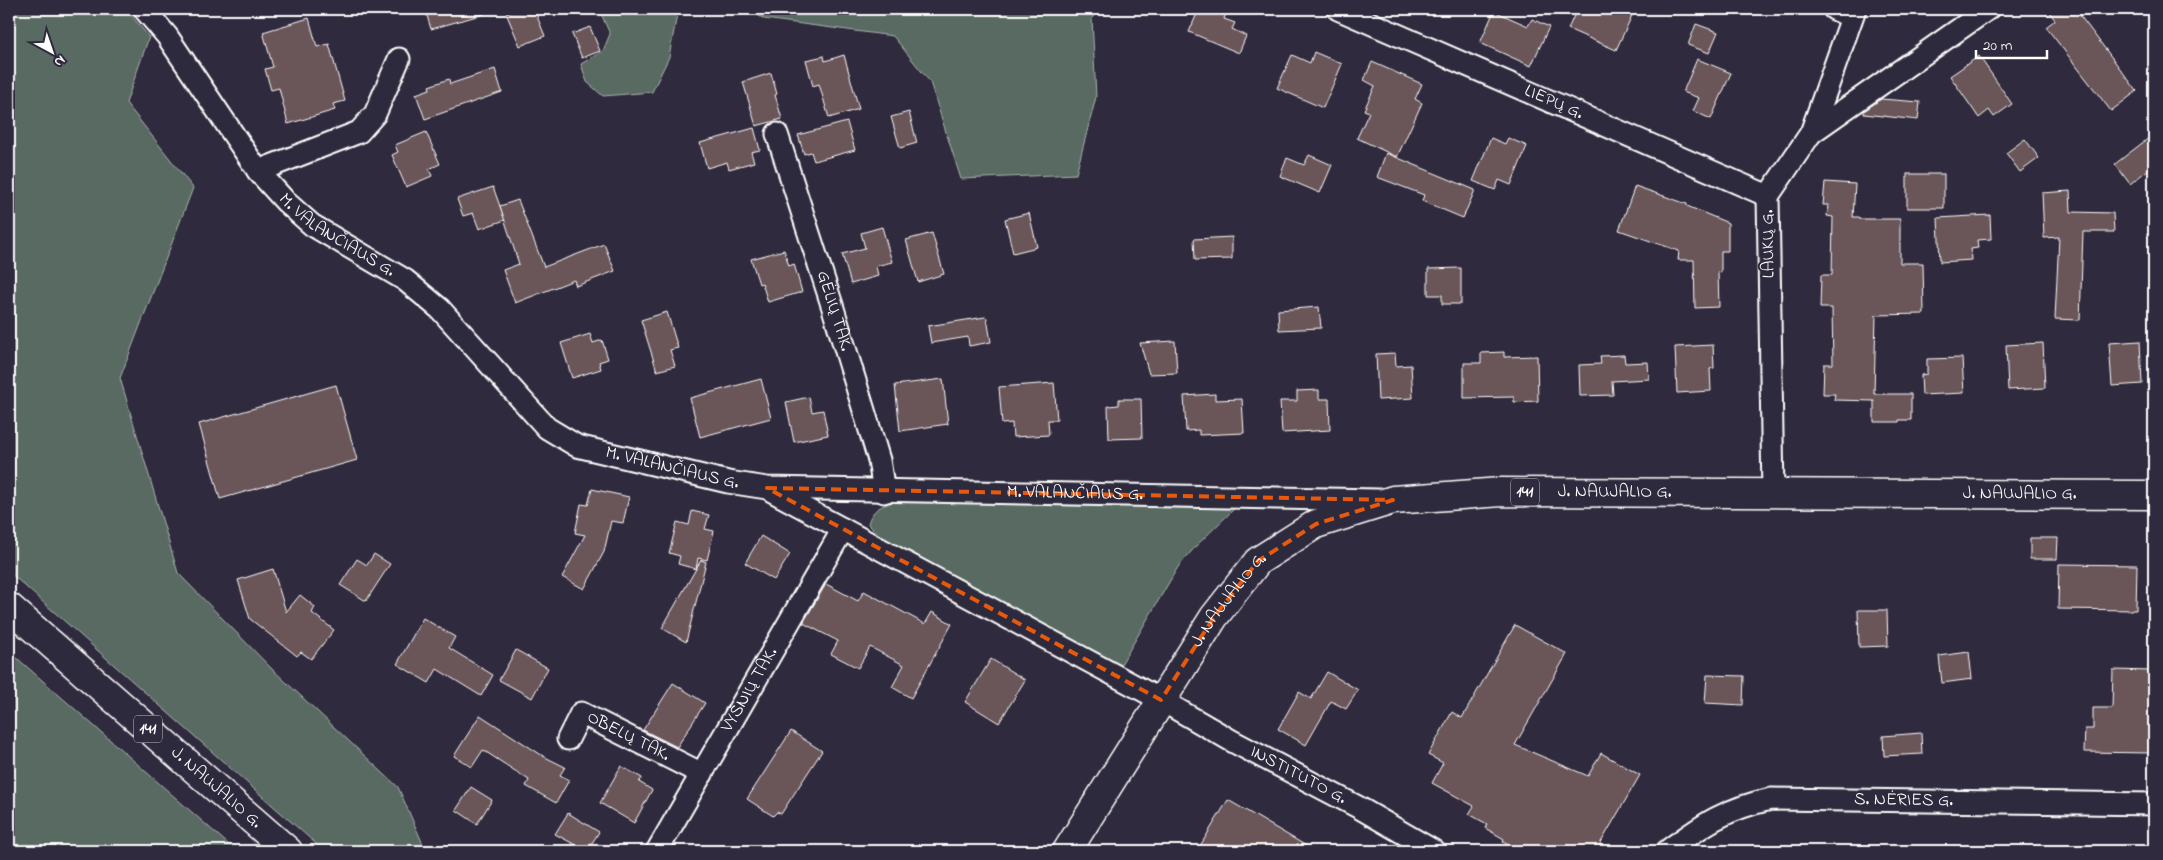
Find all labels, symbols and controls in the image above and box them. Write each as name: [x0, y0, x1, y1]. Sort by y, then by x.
north arrow: [28, 28, 78, 78]
scale bar: [1976, 28, 2047, 60]
text: 20 m: [1983, 35, 2013, 57]
text: N: [49, 50, 70, 72]
street label: LIEPŲ G.: [1520, 78, 1587, 127]
street label: M. VALANČIAUS G.: [272, 188, 400, 284]
street label: LAUKŲ G.: [1755, 209, 1783, 279]
street label: GĖLIŲ TAK.: [809, 268, 858, 355]
street label: M. VALANČIAUS G.: [603, 440, 741, 497]
road number: 141: [1511, 478, 1539, 506]
street label: J. NAUJALIO G.: [1558, 479, 1672, 506]
street label: M. VALANČIAUS G.: [1007, 480, 1144, 508]
street label: J. NAUJALIO G.: [1963, 481, 2077, 508]
street label: J. NAUJALIO G.: [1185, 545, 1272, 653]
street label: VYŠNIŲ TAK.: [715, 642, 785, 738]
street label: OBELŲ TAK.: [582, 705, 675, 769]
road number: 141: [134, 716, 162, 742]
street label: INSTITUTO G.: [1245, 739, 1351, 812]
street label: J. NAUJALIO G.: [165, 741, 268, 835]
street label: S. NĖRIES G.: [1854, 787, 1954, 814]

